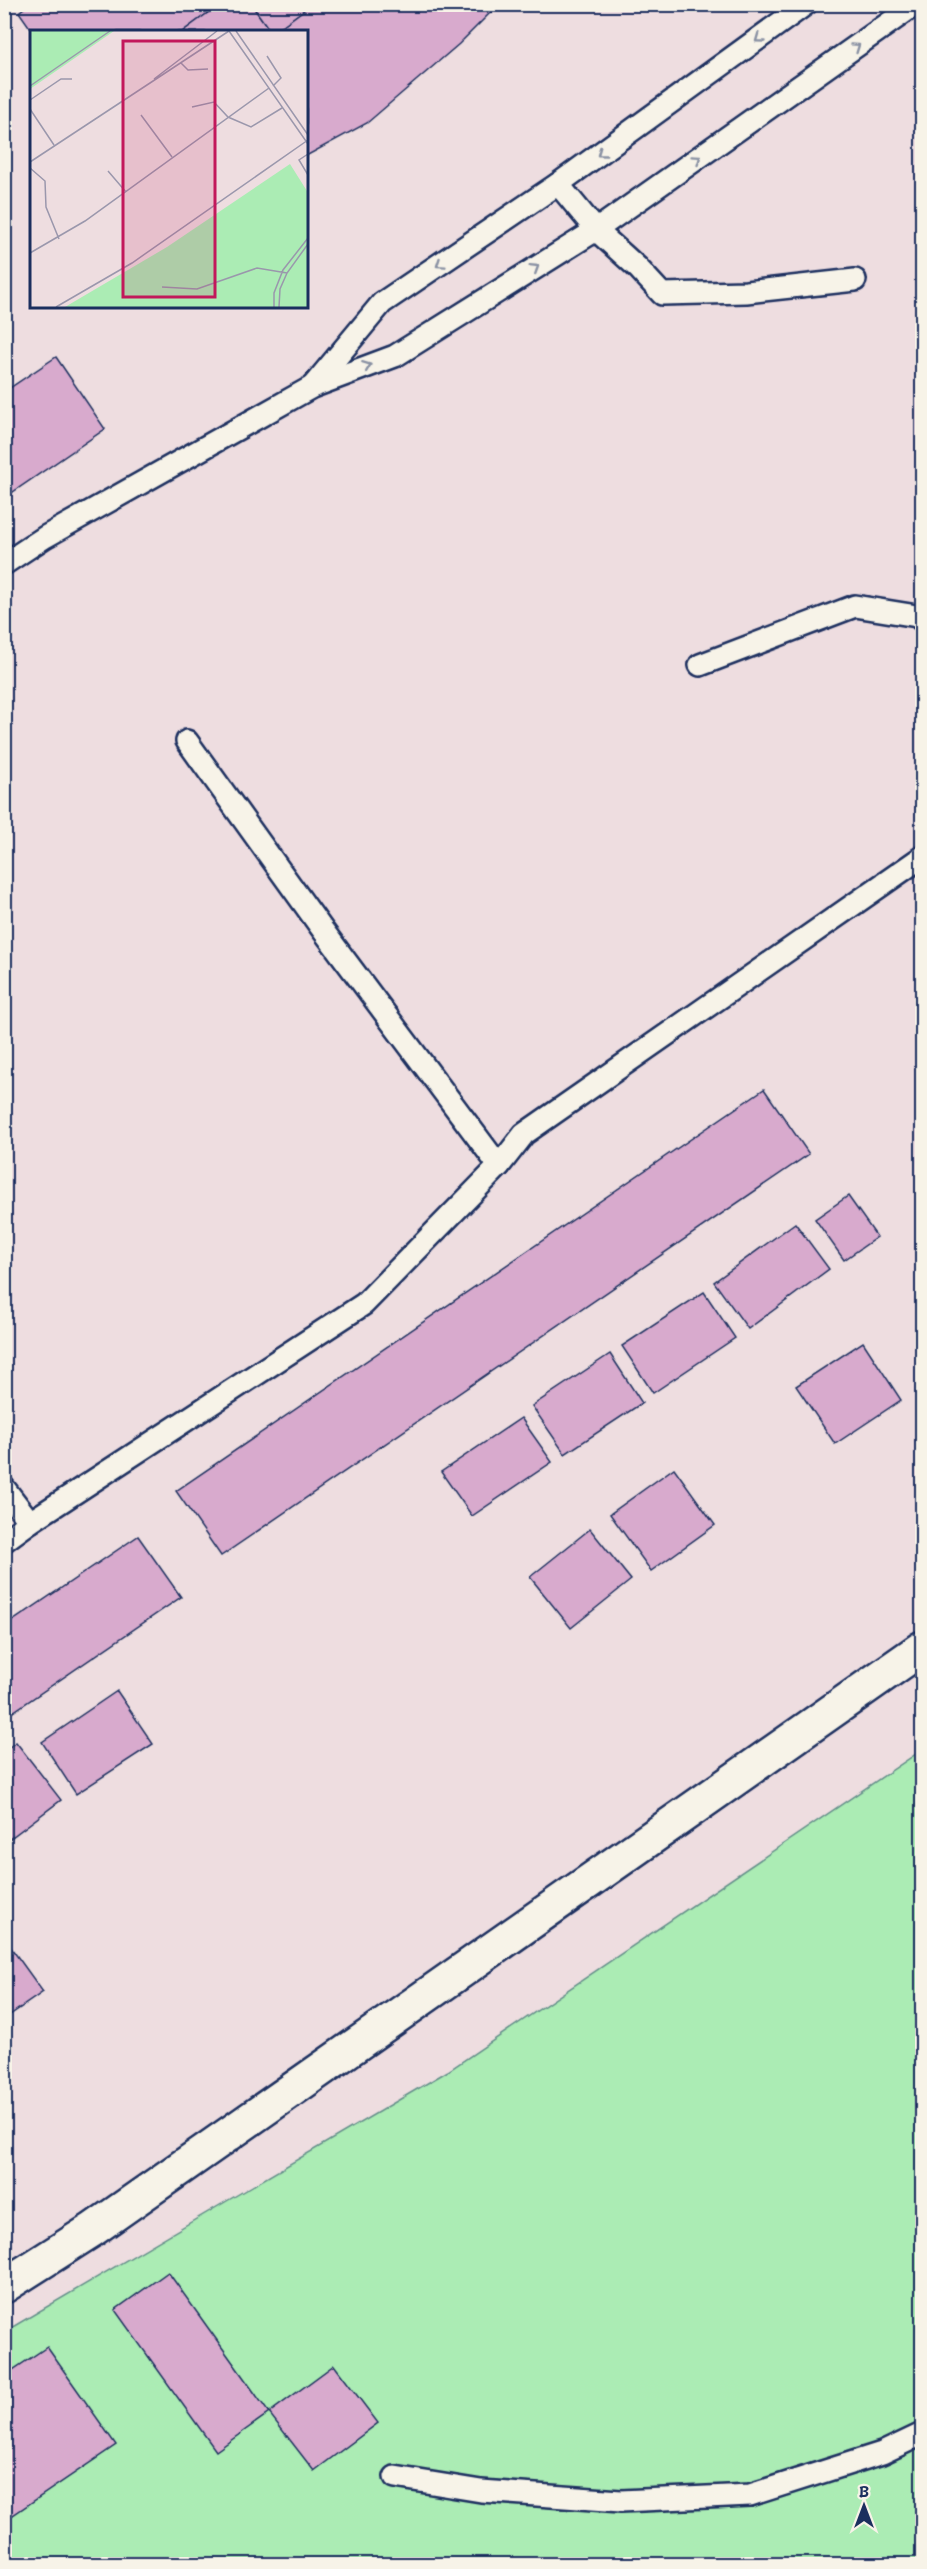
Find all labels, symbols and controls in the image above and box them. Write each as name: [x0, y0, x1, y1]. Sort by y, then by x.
inset map: [30, 30, 308, 308]
one-way arrow: [754, 32, 765, 43]
one-way arrow: [850, 43, 861, 54]
one-way arrow: [596, 146, 607, 157]
one-way arrow: [690, 155, 701, 166]
one-way arrow: [436, 257, 447, 268]
one-way arrow: [529, 264, 539, 276]
one-way arrow: [361, 361, 372, 373]
north arrow: [834, 2476, 894, 2536]
text: B: [859, 2480, 869, 2501]

